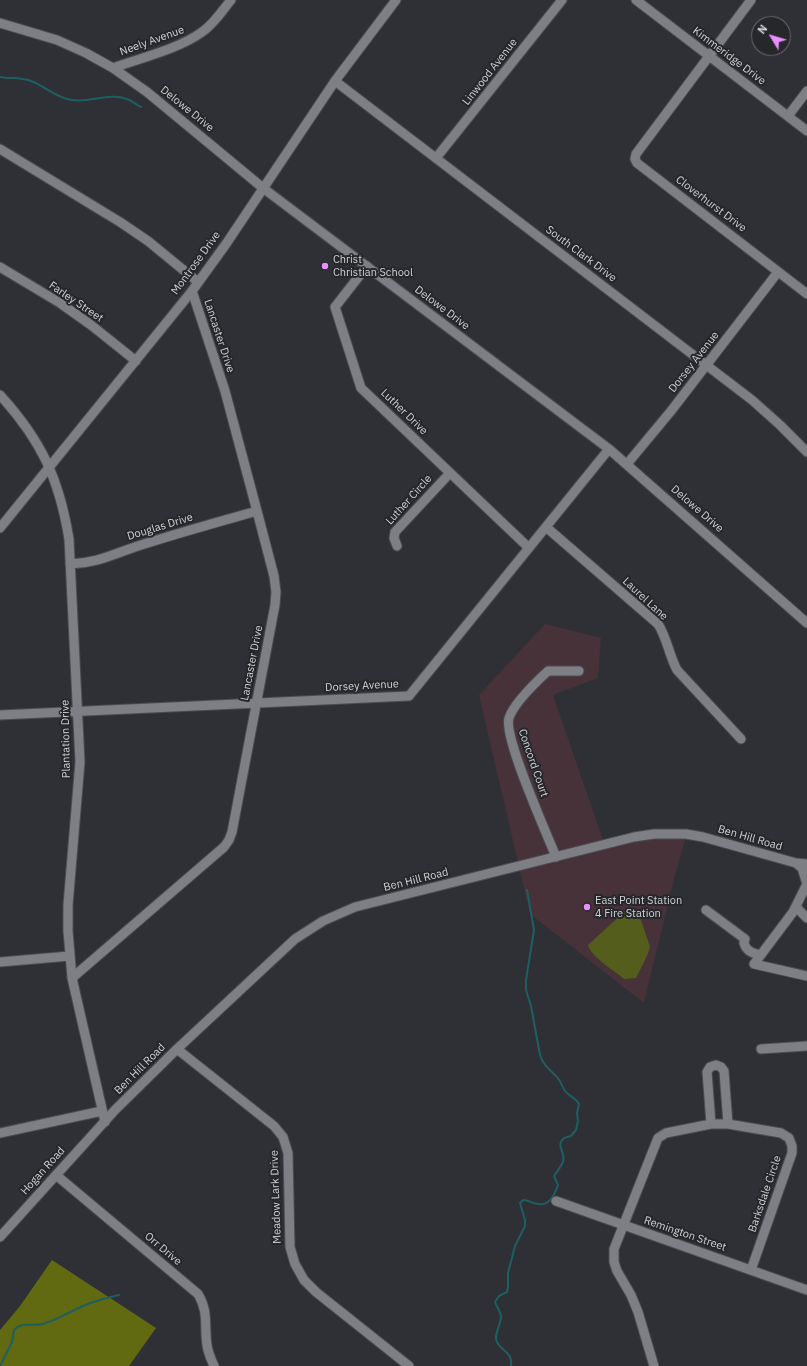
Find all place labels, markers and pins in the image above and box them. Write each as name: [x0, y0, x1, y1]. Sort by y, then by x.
place label: Christ Christian School: [333, 253, 413, 279]
marker: Christ Christian School: [320, 261, 330, 271]
place label: East Point Station 4 Fire Station: [595, 894, 682, 920]
marker: East Point Station 4 Fire Station: [582, 902, 592, 912]

